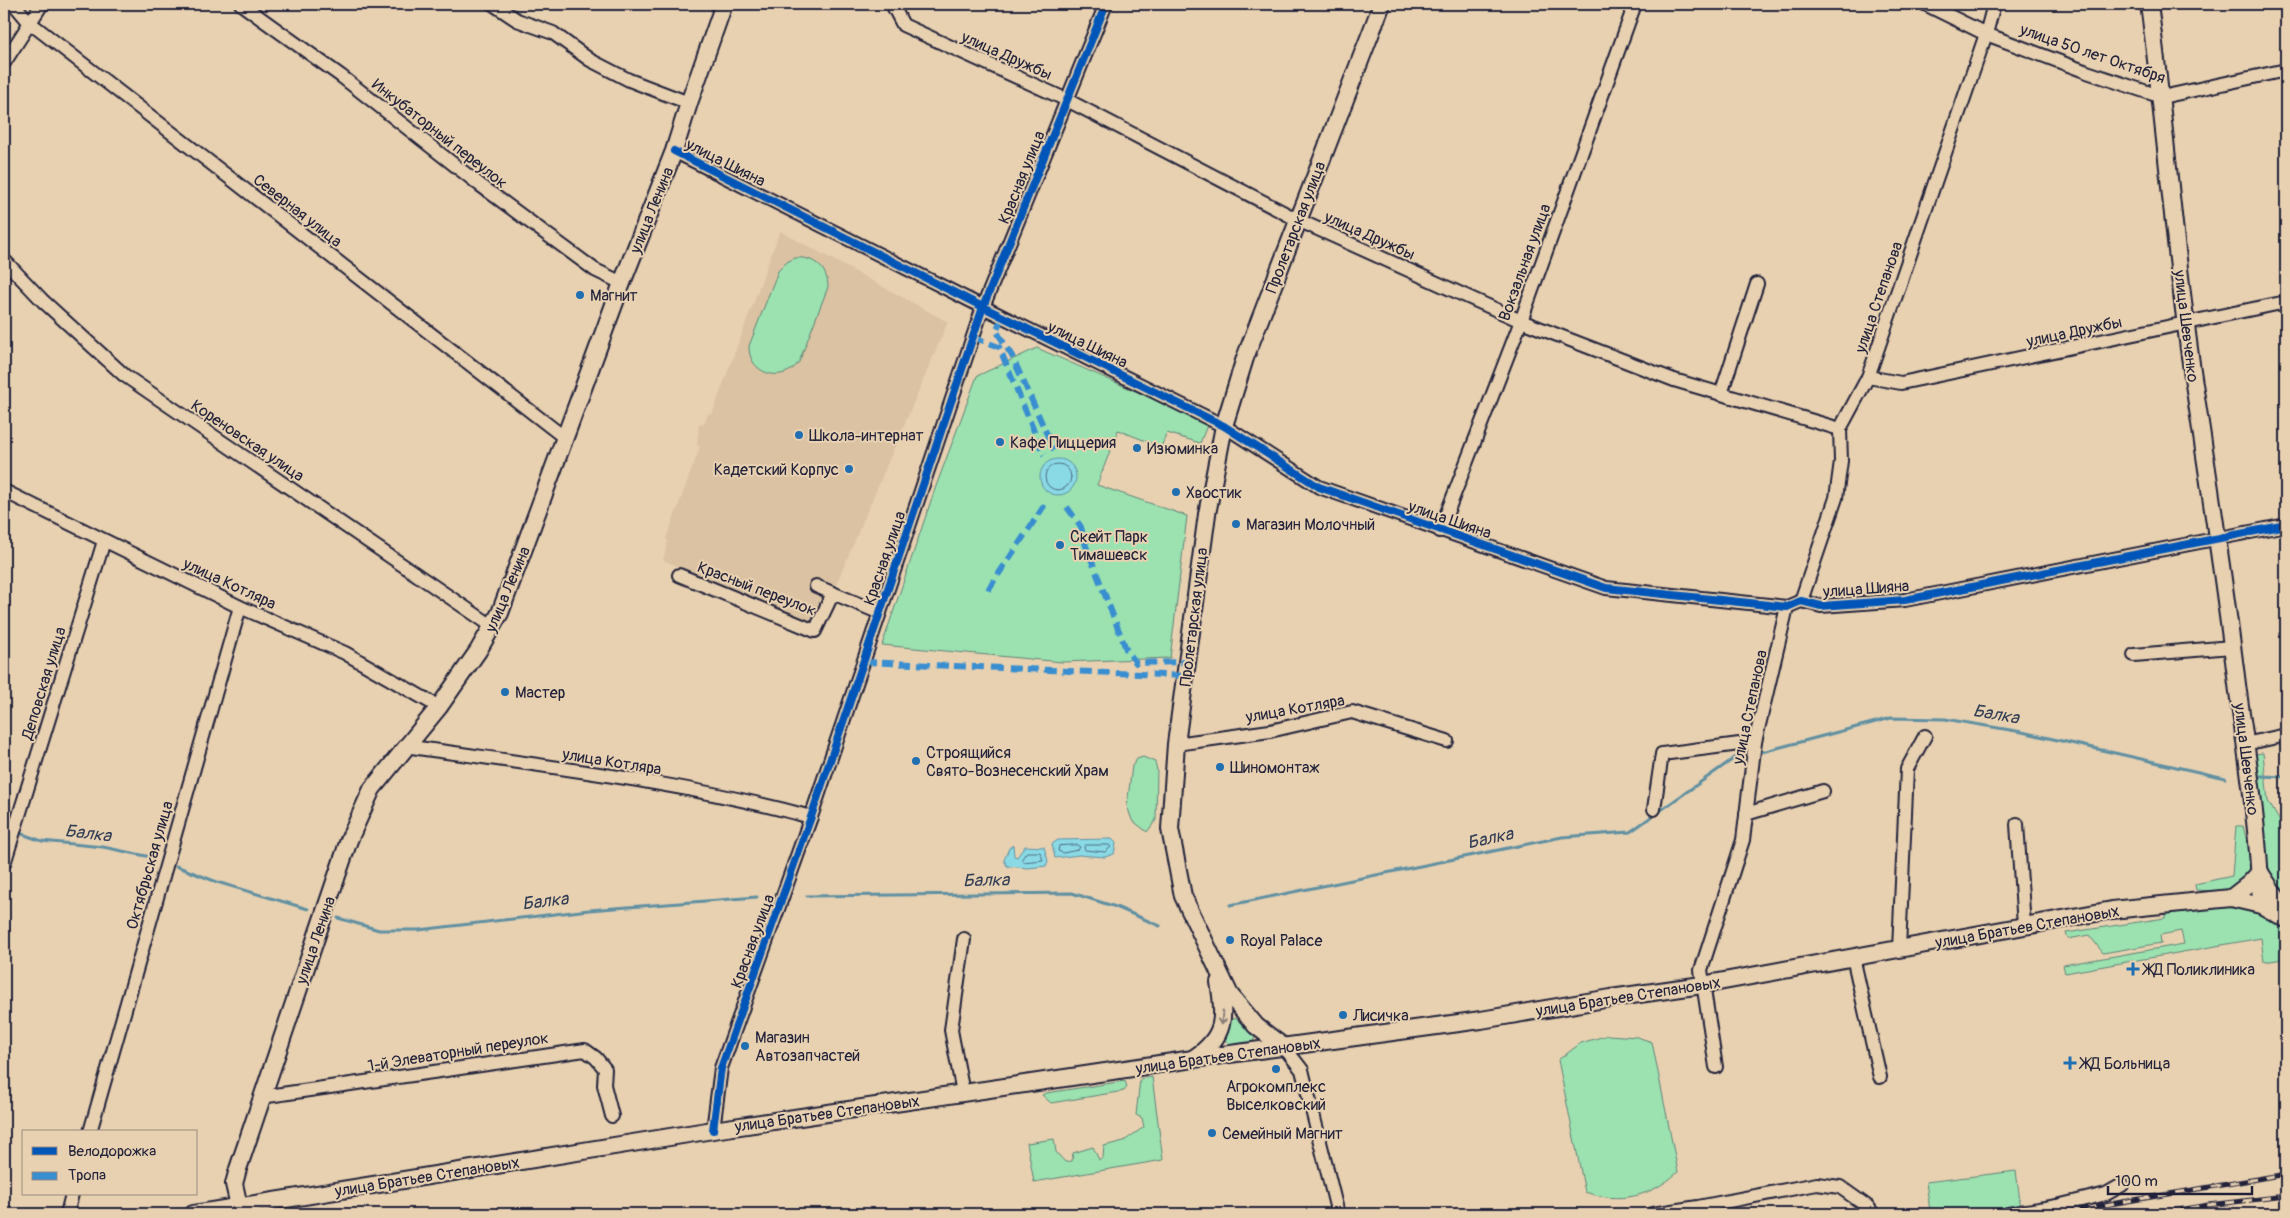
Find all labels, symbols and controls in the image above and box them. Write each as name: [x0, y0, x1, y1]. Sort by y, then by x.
street label: улица 50 лет Октября: [2016, 19, 2168, 88]
street label: улица Дружбы: [957, 27, 1055, 85]
street label: Инкубаторный переулок: [368, 75, 511, 193]
street label: Красная улица: [994, 128, 1050, 227]
street label: улица Шияна: [682, 134, 769, 191]
street label: Пролетарская улица: [1262, 159, 1330, 296]
street label: улица Ленина: [625, 164, 678, 257]
street label: Северная улица: [249, 170, 346, 252]
street label: Вокзальная улица: [1494, 201, 1555, 324]
street label: улица Дружбы: [1320, 207, 1418, 265]
street label: улица Степанова: [1850, 239, 1907, 357]
street label: улица Шевченко: [2169, 268, 2203, 384]
place label: Магнит: [590, 286, 638, 306]
marker: Магнит: [574, 289, 586, 301]
street label: улица Дружбы: [2024, 312, 2124, 352]
street label: улица Шияна: [1043, 317, 1131, 373]
street label: Кореновская улица: [187, 396, 308, 486]
place label: Школа-интернат: [809, 426, 924, 446]
marker: Школа-интернат: [793, 429, 805, 441]
place label: Кафе Пиццерия: [1010, 433, 1116, 453]
marker: Кафе Пиццерия: [994, 436, 1006, 448]
place label: Изюминка: [1147, 439, 1218, 459]
marker: Изюминка: [1131, 442, 1143, 454]
place label: Кадетский Корпус: [714, 460, 839, 480]
marker: Кадетский Корпус: [843, 463, 855, 475]
place label: Хвостик: [1186, 483, 1242, 503]
marker: Хвостик: [1170, 486, 1182, 498]
street label: улица Шияна: [1405, 496, 1494, 543]
street label: Красная улица: [859, 508, 910, 608]
place label: Магазин Молочный: [1246, 515, 1375, 535]
marker: Магазин Молочный: [1230, 518, 1242, 530]
place label: Скейт Парк Тимашевск: [1070, 527, 1148, 565]
marker: Скейт Парк Тимашевск: [1054, 539, 1066, 551]
street label: улица Ленина: [480, 543, 535, 636]
street label: Пролетарская улица: [1176, 547, 1212, 688]
street label: улица Котляра: [179, 553, 279, 614]
street label: Красный переулок: [695, 557, 819, 621]
street label: улица Шияна: [1821, 576, 1910, 602]
street label: Деповская улица: [17, 625, 71, 743]
street label: улица Степанова: [1728, 648, 1772, 767]
place label: Мастер: [515, 683, 565, 703]
marker: Мастер: [499, 686, 511, 698]
street label: улица Котляра: [1243, 690, 1346, 728]
water label: Балка: [1971, 699, 2022, 730]
street label: улица Шевченко: [2229, 701, 2263, 817]
place label: Строящийся Свято-Вознесенский Храм: [926, 743, 1109, 781]
street label: улица Котляра: [560, 744, 663, 780]
marker: Строящийся Свято-Вознесенский Храм: [910, 755, 922, 767]
place label: Шиномонтаж: [1230, 758, 1320, 778]
marker: Шиномонтаж: [1214, 761, 1226, 773]
street label: Октябрьская улица: [122, 799, 178, 932]
water label: Балка: [64, 819, 114, 848]
water label: Балка: [1465, 822, 1517, 855]
water label: Балка: [963, 869, 1011, 892]
water label: Балка: [521, 887, 571, 916]
street label: Красная улица: [727, 892, 779, 991]
street label: улица Ленина: [291, 894, 340, 988]
street label: улица Братьев Степановых: [1933, 901, 2121, 953]
place label: Royal Palace: [1240, 931, 1322, 951]
marker: Royal Palace: [1224, 934, 1236, 946]
place label: ЖД Поликлиника: [2141, 960, 2255, 980]
marker: ЖД Поликлиника: [2126, 962, 2140, 976]
street label: улица Братьев Степановых: [1533, 973, 1722, 1022]
place label: Лисичка: [1352, 1006, 1409, 1026]
marker: Лисичка: [1337, 1009, 1349, 1021]
one-way arrow: [1218, 1010, 1227, 1026]
street label: 1-й Элеваторный переулок: [366, 1028, 550, 1076]
place label: Магазин Автозапчастей: [755, 1028, 860, 1066]
street label: улица Братьев Степановых: [1133, 1033, 1322, 1079]
marker: Магазин Автозапчастей: [739, 1040, 751, 1052]
place label: ЖД Больница: [2078, 1054, 2170, 1074]
marker: ЖД Больница: [2063, 1056, 2077, 1070]
marker: Агрокомплекс Выселковский: [1270, 1063, 1282, 1075]
place label: Агрокомплекс Выселковский: [1226, 1077, 1326, 1115]
street label: улица Братьев Степановых: [732, 1091, 921, 1137]
place label: Семейный Магнит: [1222, 1124, 1343, 1144]
marker: Семейный Магнит: [1206, 1127, 1218, 1139]
legend: [22, 1130, 198, 1196]
text: Велодорожка: [68, 1142, 156, 1161]
street label: улица Братьев Степановых: [332, 1153, 521, 1202]
scale bar: [2108, 1163, 2251, 1195]
text: Тропа: [68, 1166, 106, 1185]
text: 100 m: [2115, 1172, 2158, 1191]

